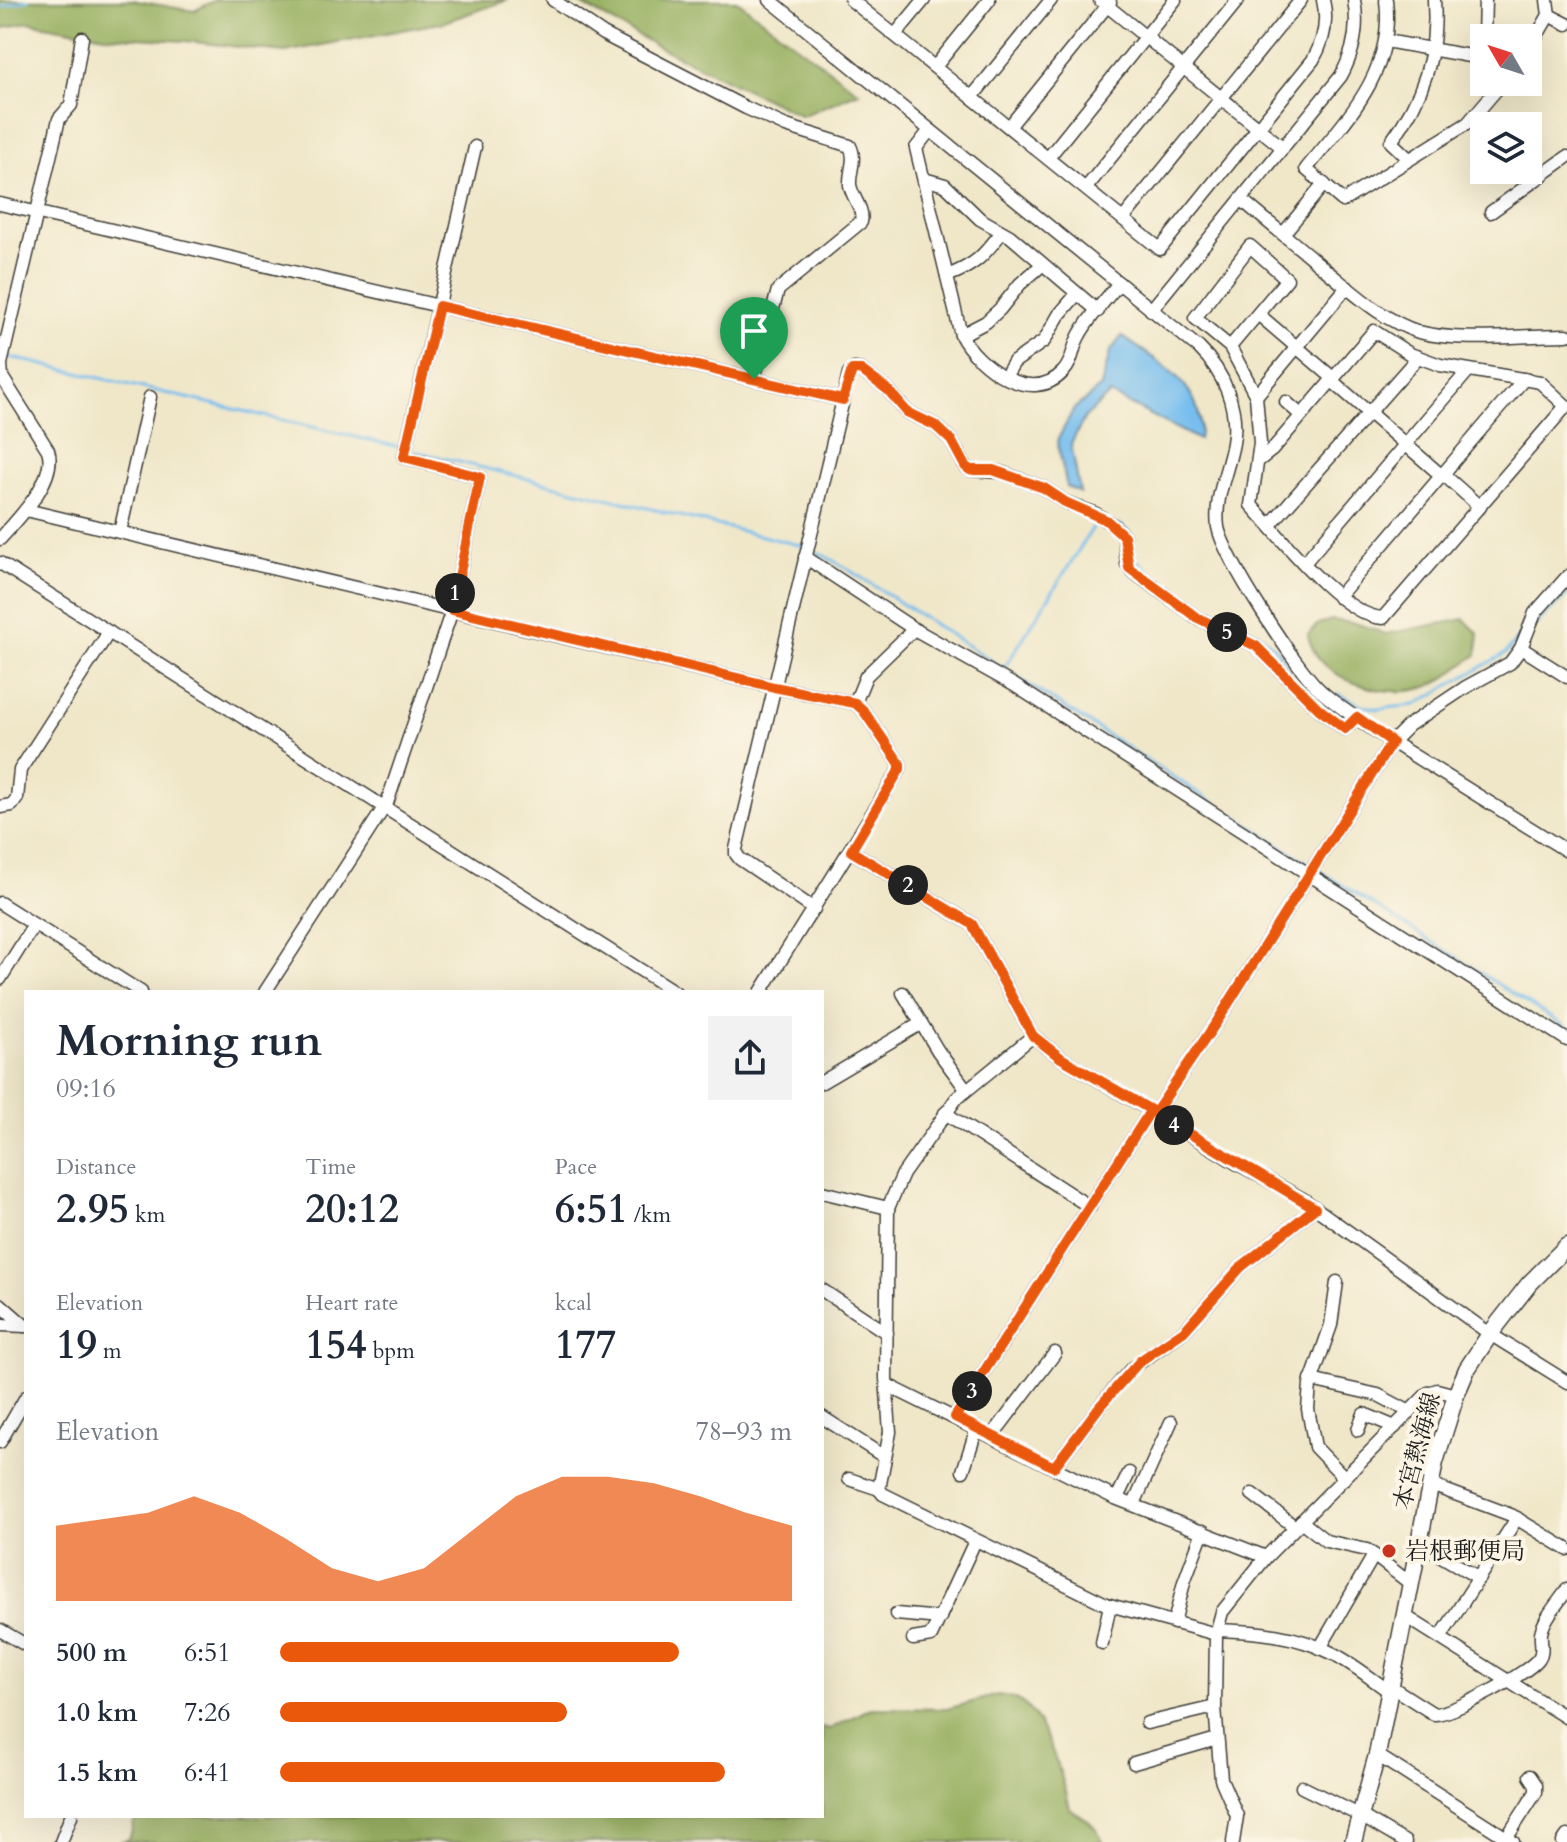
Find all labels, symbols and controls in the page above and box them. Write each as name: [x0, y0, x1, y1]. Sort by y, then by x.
north arrow: [1470, 24, 1542, 96]
map controls: [1470, 24, 1542, 184]
button: layers: [1470, 112, 1542, 184]
pin: [720, 297, 788, 379]
icon: arrive: [732, 309, 776, 353]
pin: 1: [435, 573, 475, 613]
text: 1: [449, 578, 461, 608]
pin: 5: [1207, 612, 1247, 652]
text: 5: [1221, 617, 1233, 647]
pin: 2: [888, 865, 928, 905]
text: 2: [902, 870, 914, 900]
text: Morning run: [56, 1011, 322, 1071]
button: share: [708, 1016, 792, 1100]
text: 09:16: [56, 1071, 116, 1106]
pin: 4: [1154, 1105, 1194, 1145]
text: 4: [1168, 1110, 1180, 1140]
text: Distance: [56, 1152, 136, 1182]
text: Time: [305, 1152, 356, 1182]
text: Pace: [555, 1152, 597, 1182]
text: 2.95: [56, 1182, 129, 1237]
text: 20:12: [305, 1182, 399, 1237]
text: 6:51: [555, 1182, 628, 1237]
text: km: [129, 1200, 165, 1230]
text: /km: [628, 1200, 671, 1230]
text: Elevation: [56, 1288, 143, 1318]
text: Heart rate: [305, 1288, 399, 1318]
text: kcal: [555, 1288, 592, 1318]
text: 19: [56, 1318, 97, 1373]
text: 154: [305, 1318, 367, 1373]
text: 177: [555, 1318, 616, 1373]
text: m: [97, 1336, 122, 1366]
text: bpm: [367, 1336, 415, 1366]
pin: 3: [952, 1371, 992, 1411]
text: 3: [966, 1376, 978, 1406]
street label: 本宮熱海線: [1386, 1389, 1449, 1513]
text: Elevation: [56, 1414, 159, 1449]
text: 78–93 m: [695, 1414, 792, 1449]
place label: 岩根郵便局: [1405, 1535, 1525, 1568]
marker: 岩根郵便局: [1380, 1542, 1398, 1560]
text: 500 m: [56, 1635, 127, 1670]
text: 6:51: [184, 1635, 231, 1670]
text: 1.0 km: [56, 1695, 137, 1730]
text: 7:26: [184, 1695, 231, 1730]
text: 1.5 km: [56, 1755, 137, 1790]
text: 6:41: [184, 1755, 231, 1790]

